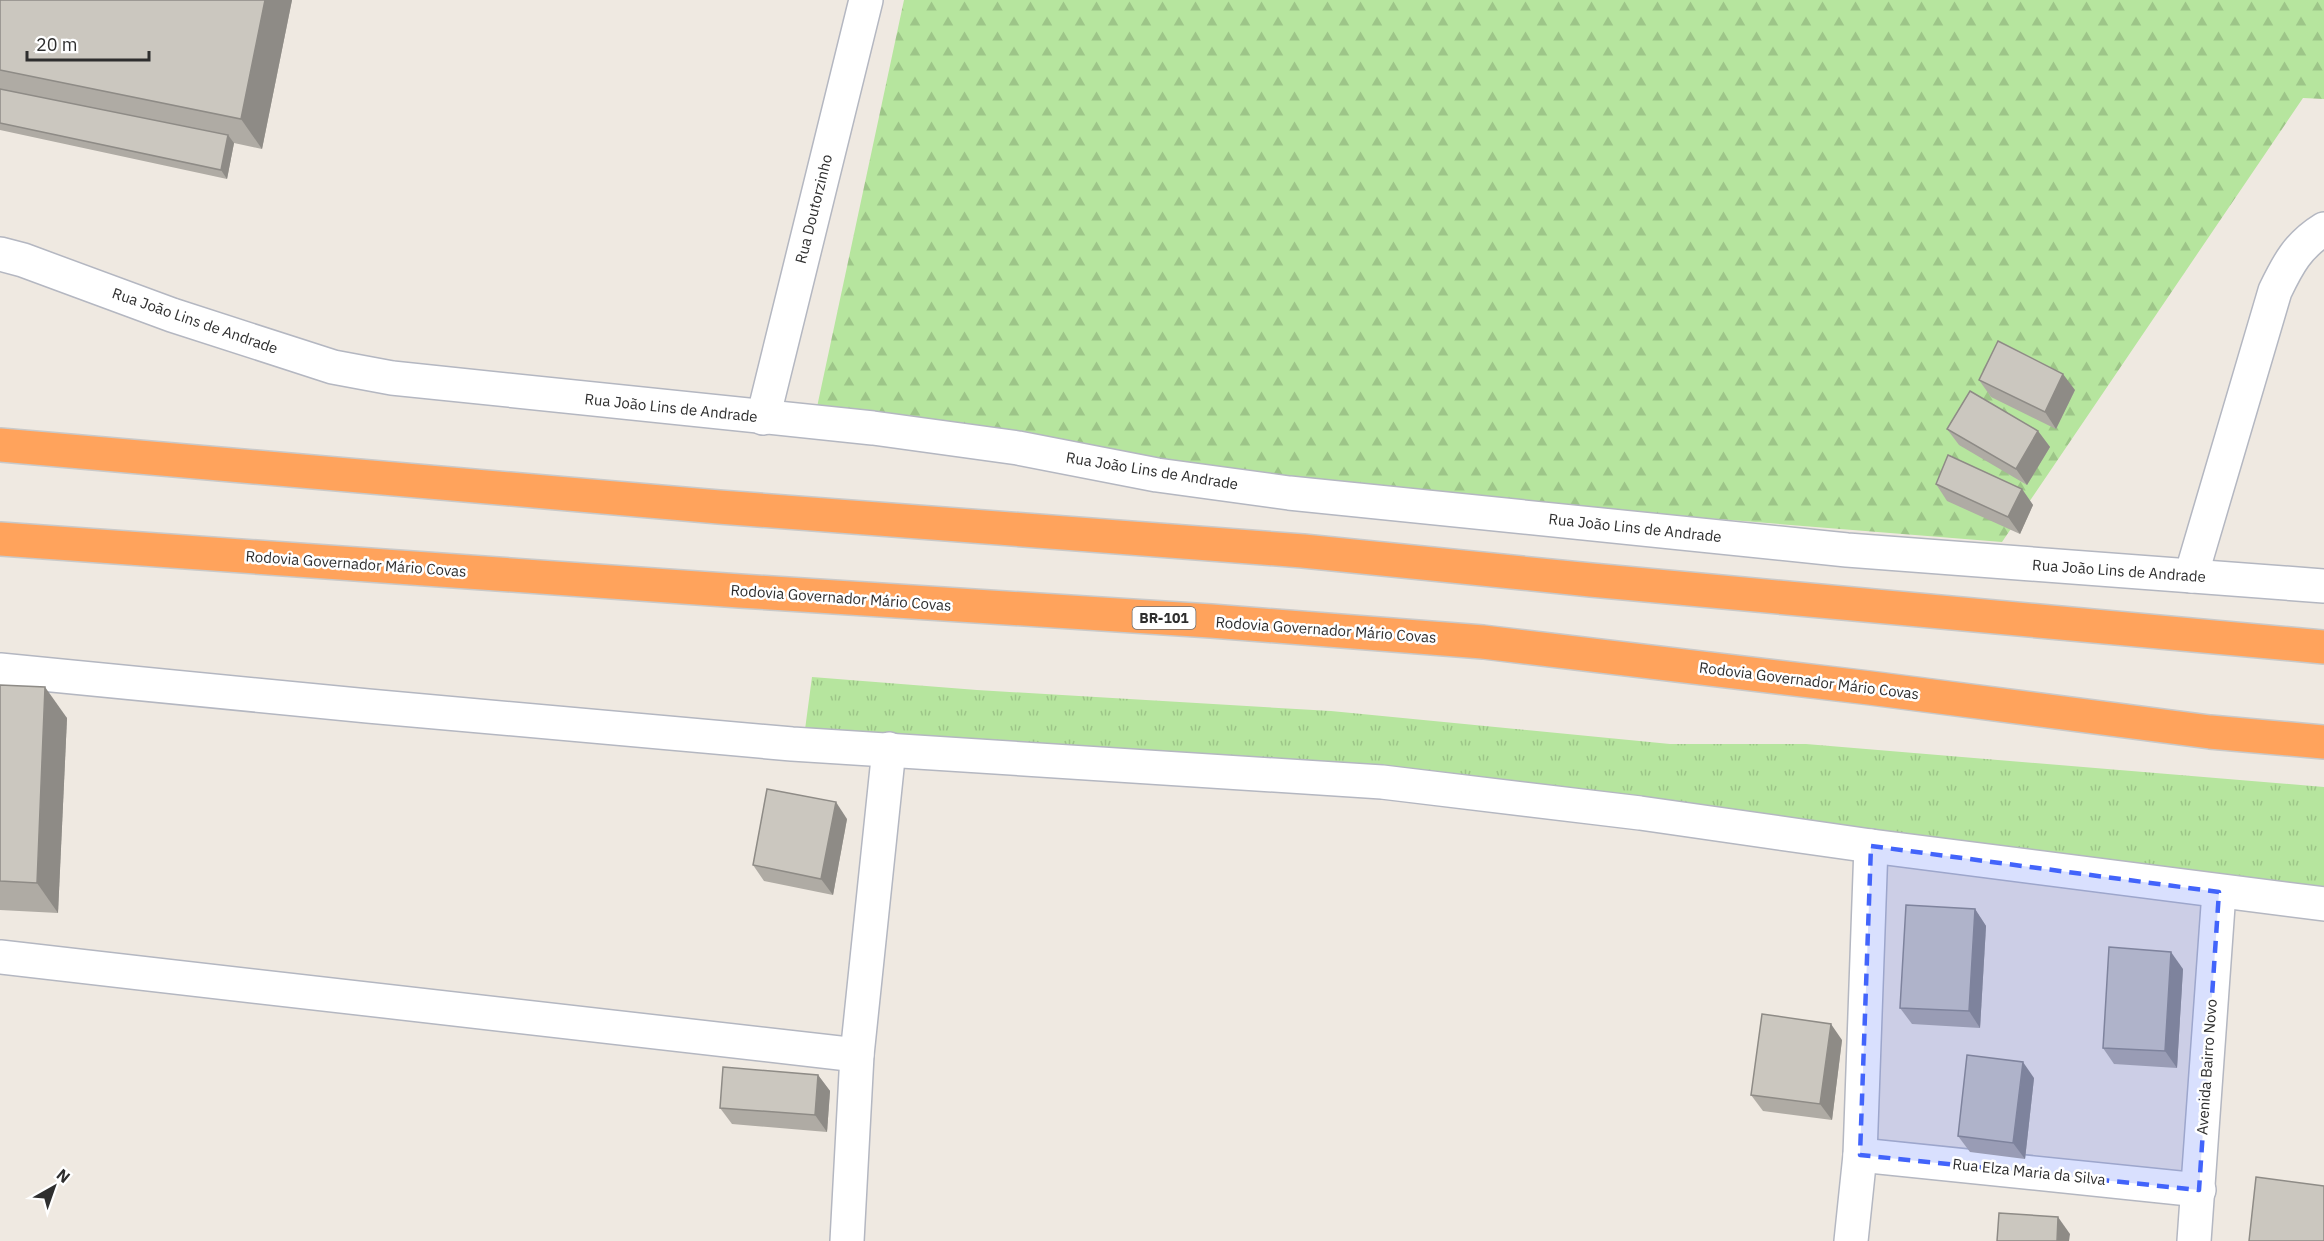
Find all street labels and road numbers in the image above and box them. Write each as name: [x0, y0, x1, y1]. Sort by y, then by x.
street label: Rua Doutorzinho: [791, 152, 836, 265]
street label: Rua João Lins de Andrade: [110, 283, 281, 358]
street label: Rua João Lins de Andrade: [584, 389, 759, 426]
street label: Rua João Lins de Andrade: [1065, 448, 1240, 494]
street label: Rua João Lins de Andrade: [1548, 509, 1723, 546]
street label: Rodovia Governador Mário Covas: [245, 546, 467, 581]
street label: Rua João Lins de Andrade: [2032, 555, 2206, 586]
street label: Rodovia Governador Mário Covas: [730, 580, 952, 615]
road number: BR-101: [1132, 607, 1196, 629]
street label: Rodovia Governador Mário Covas: [1215, 612, 1437, 647]
street label: Rodovia Governador Mário Covas: [1698, 658, 1920, 703]
street label: Avenida Bairro Novo: [2192, 998, 2221, 1136]
street label: Rua Elza Maria da Silva: [1952, 1154, 2107, 1189]

